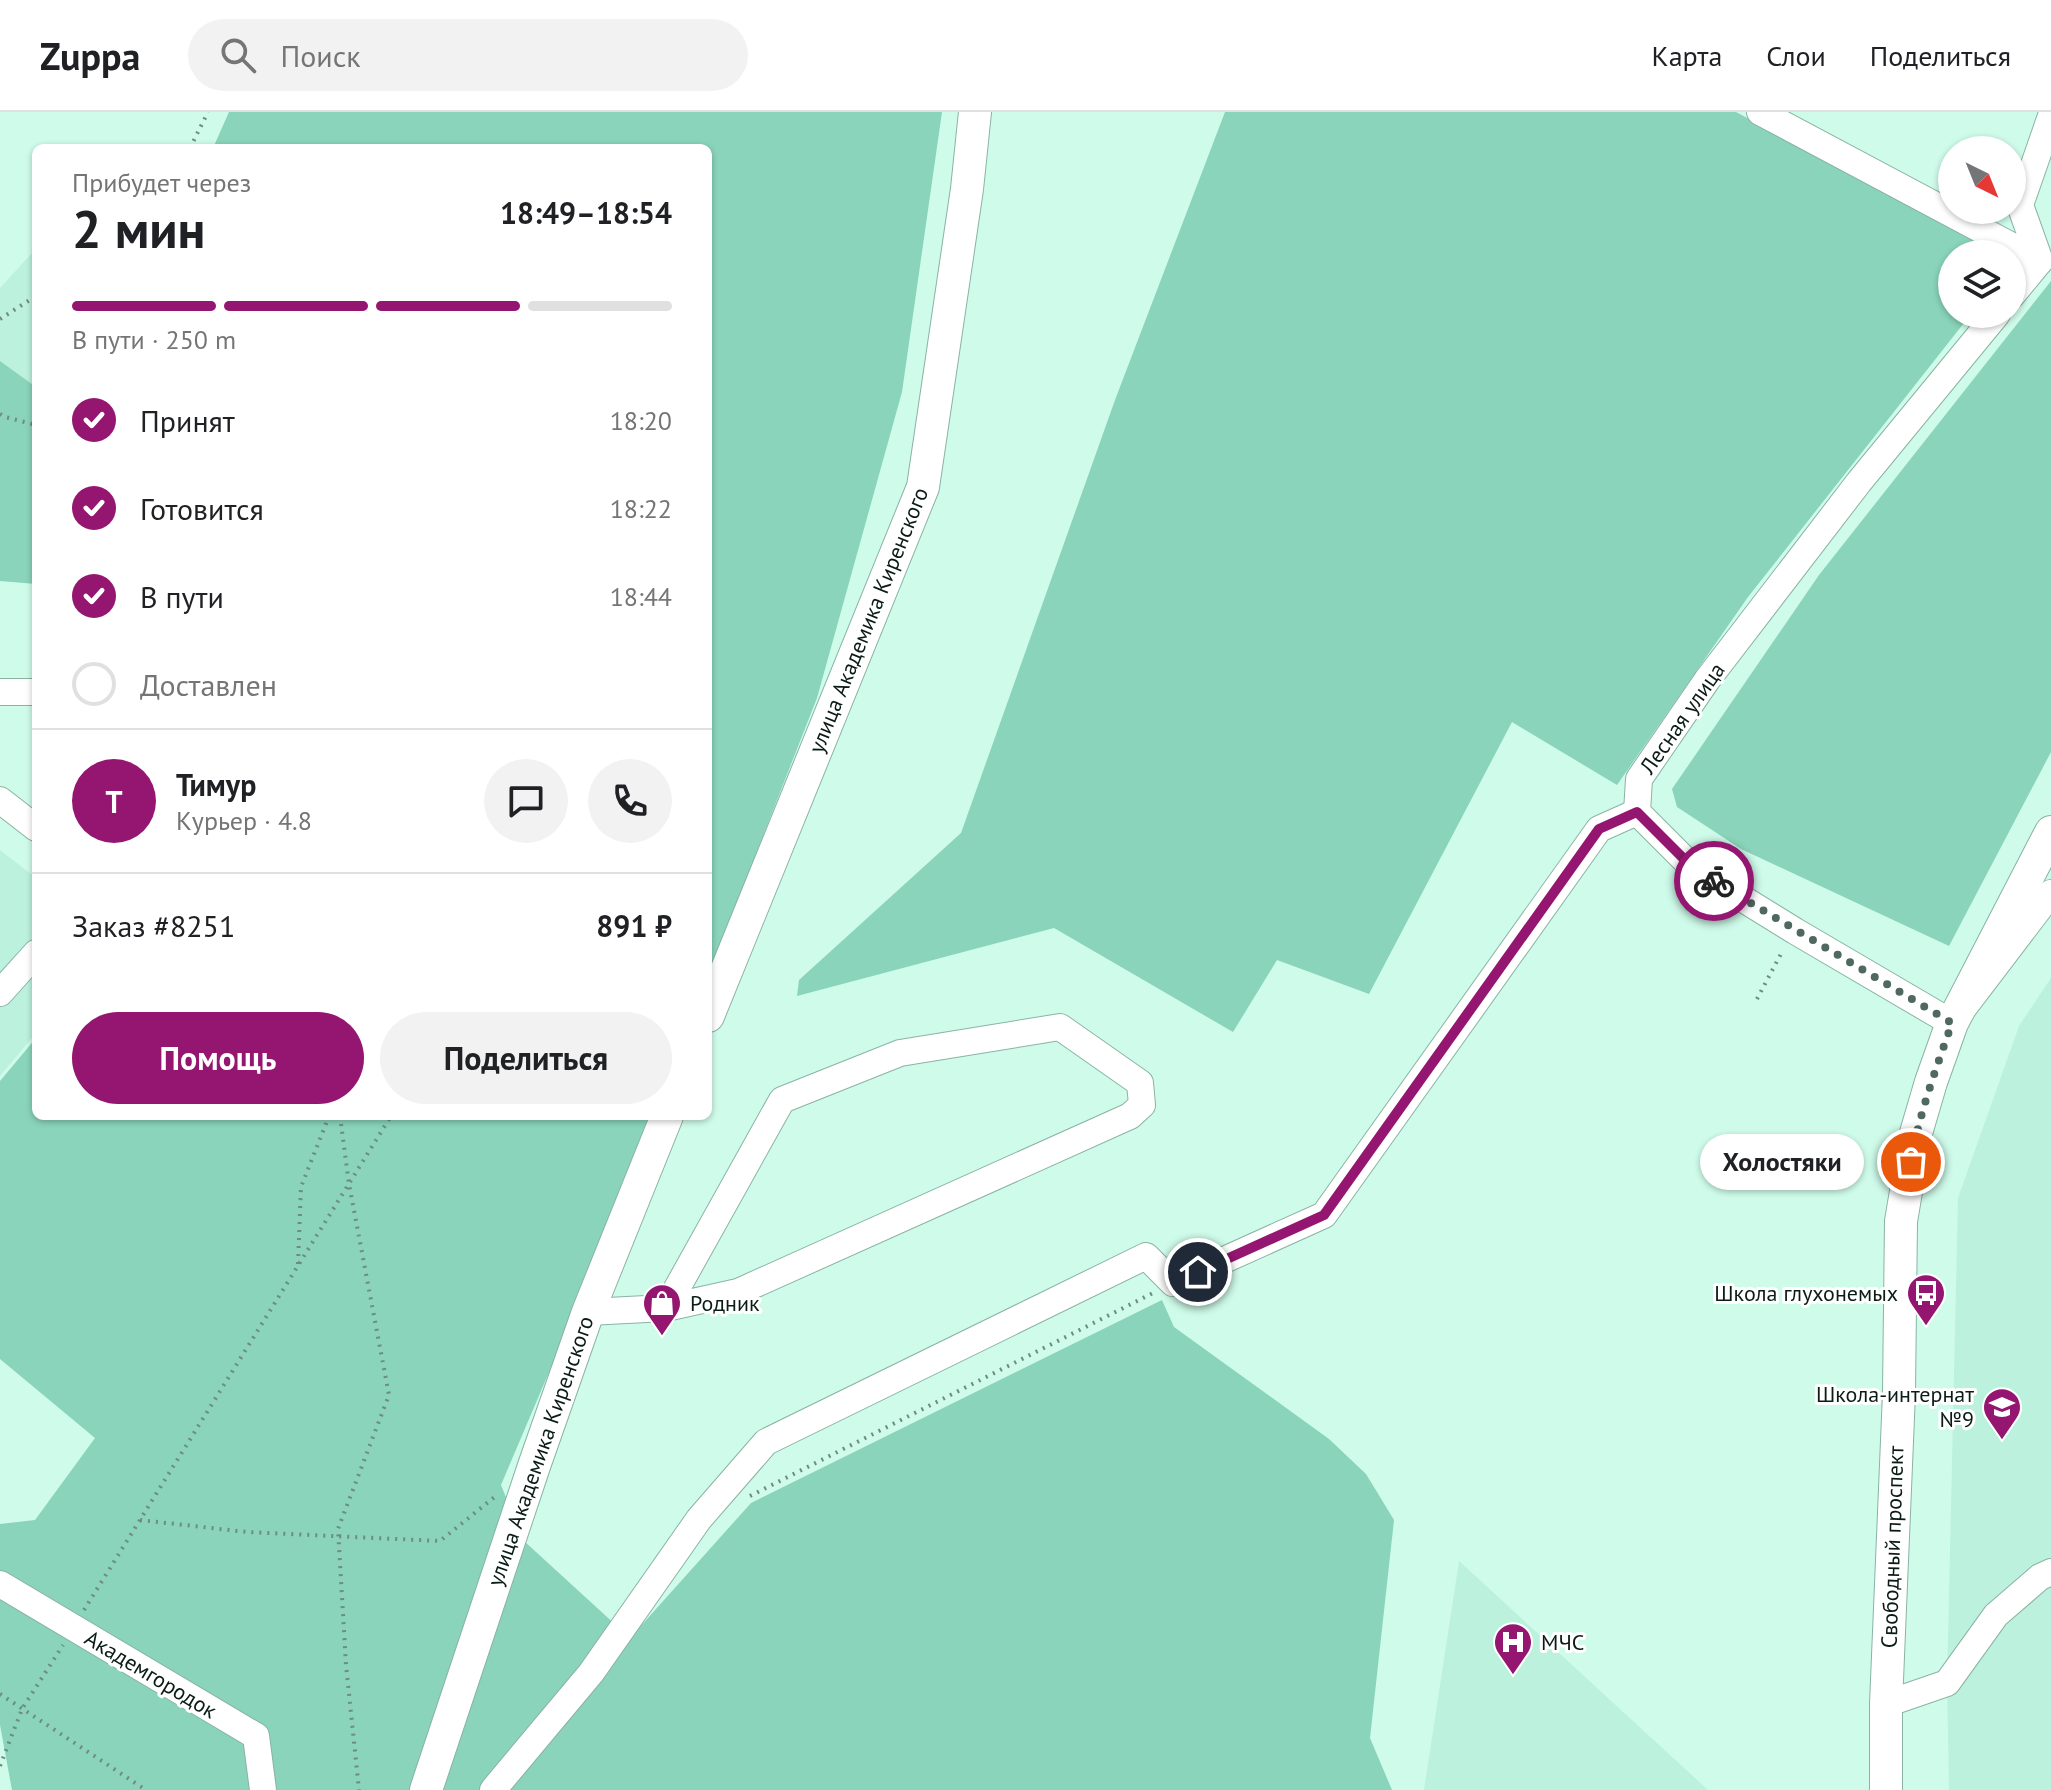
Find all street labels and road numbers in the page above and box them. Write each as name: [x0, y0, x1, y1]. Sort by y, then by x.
street label: улица Академика Киренского: [802, 483, 934, 757]
street label: Лесная улица: [1633, 657, 1731, 780]
street label: улица Академика Киренского: [481, 1312, 599, 1590]
street label: Свободный проспект: [1874, 1445, 1910, 1649]
street label: Академгородок: [80, 1624, 222, 1725]

